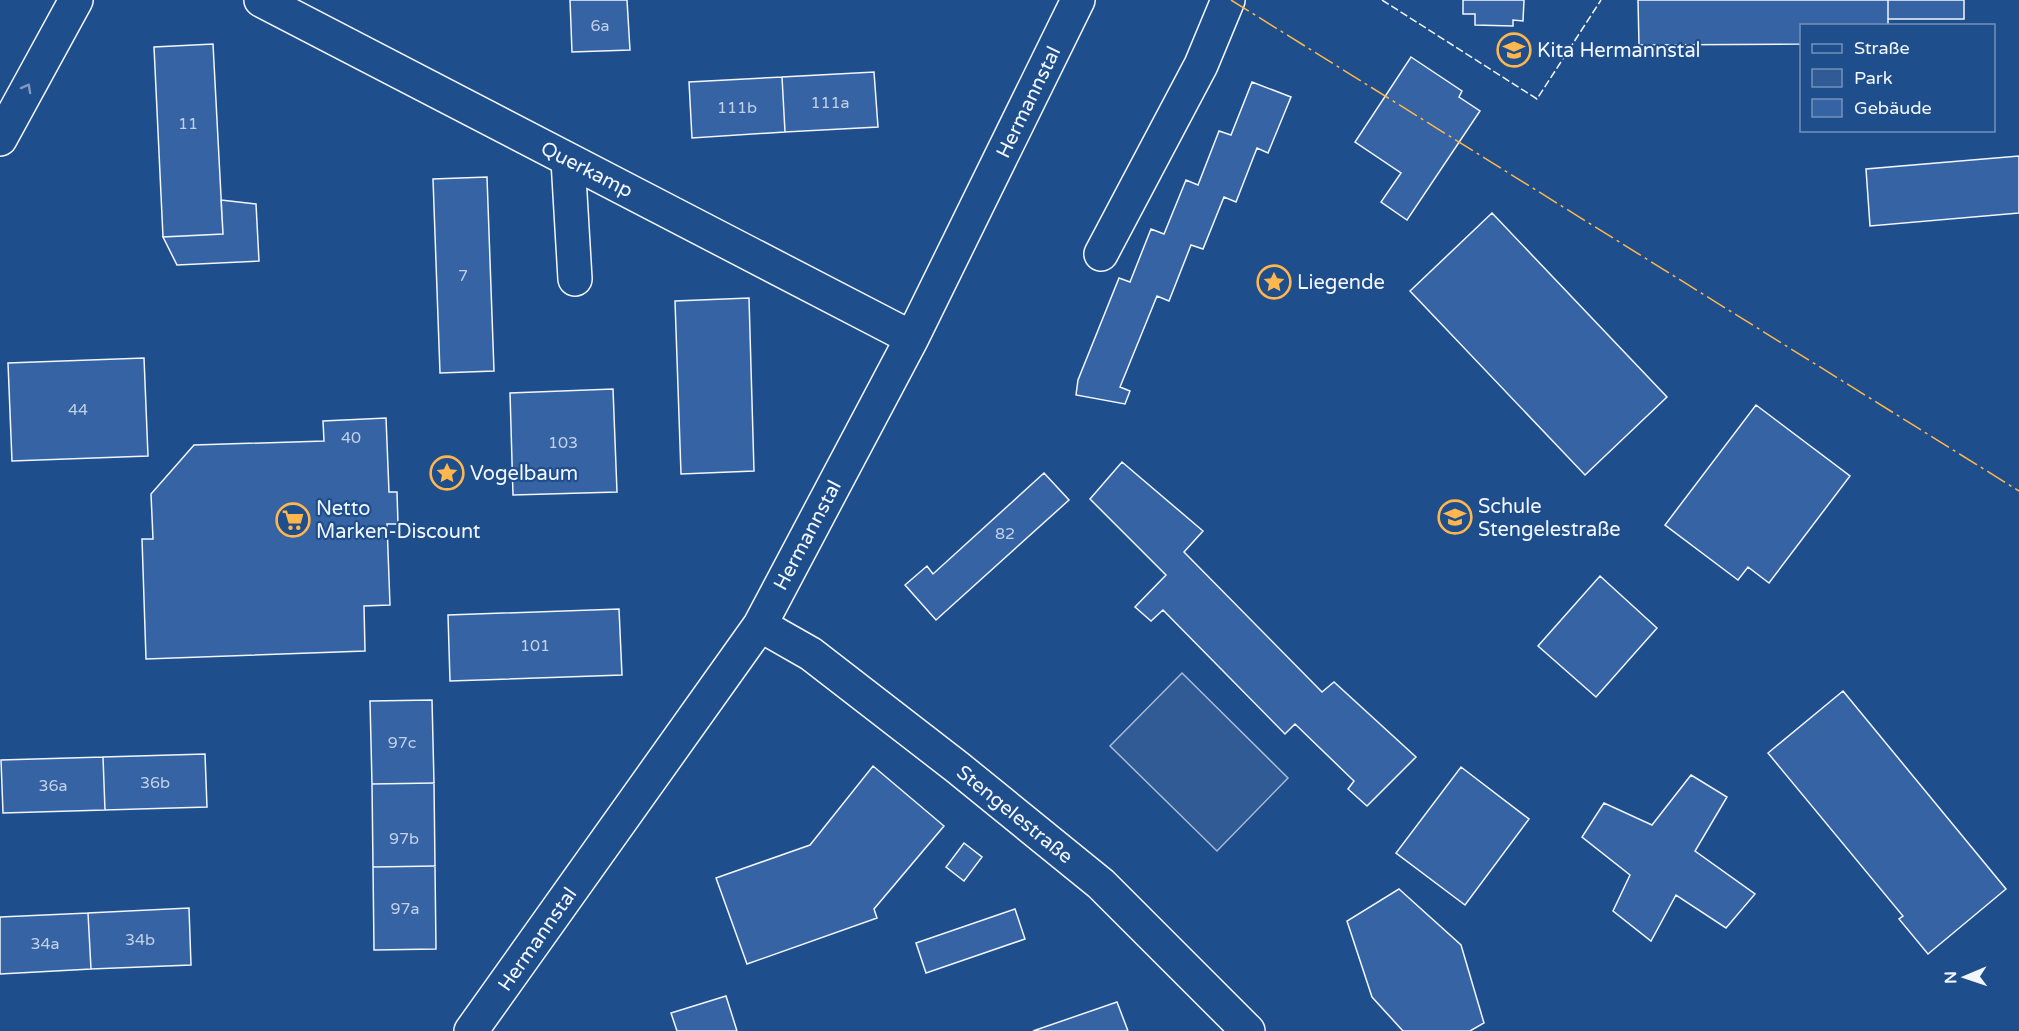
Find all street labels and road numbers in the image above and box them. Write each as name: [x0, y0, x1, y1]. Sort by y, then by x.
street label: Hermannstal: [992, 43, 1066, 162]
street label: Querkamp: [536, 136, 637, 203]
street label: Hermannstal: [769, 476, 847, 595]
street label: Stengelestraße: [951, 761, 1077, 869]
street label: Hermannstal: [493, 883, 582, 996]

